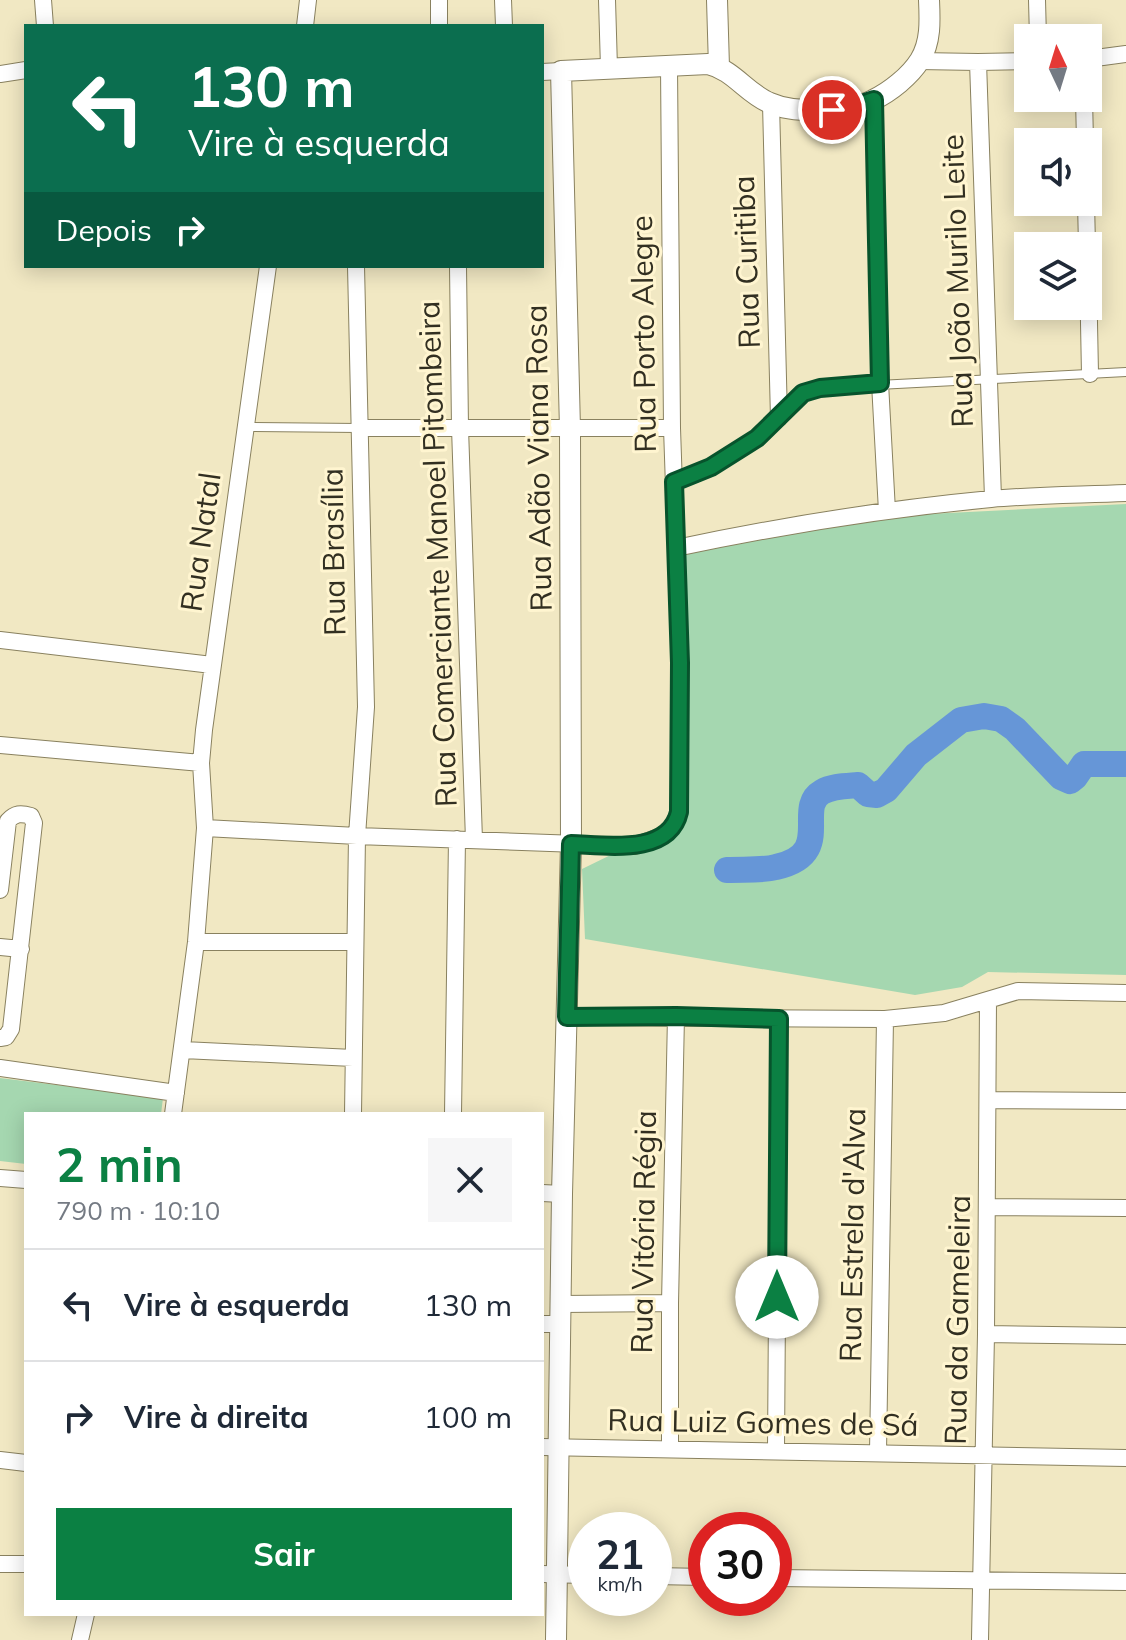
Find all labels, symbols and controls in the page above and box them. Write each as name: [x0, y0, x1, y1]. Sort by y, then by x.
north arrow: [1014, 24, 1102, 112]
map controls: [1014, 24, 1102, 320]
text: 130 m: [188, 51, 355, 121]
icon: left: [56, 56, 160, 160]
pin: [798, 76, 866, 144]
icon: arrive: [810, 88, 854, 132]
text: Vire à esquerda: [188, 120, 450, 165]
button: sound: [1014, 128, 1102, 216]
street label: Rua João Murilo Leite: [933, 134, 981, 428]
street label: Rua Curitiba: [724, 175, 768, 349]
icon: right: [168, 208, 212, 252]
text: Depois: [56, 211, 152, 249]
street label: Rua Porto Alegre: [622, 215, 664, 453]
button: layers: [1014, 232, 1102, 320]
street label: Rua Comerciante Manoel Pitombeira: [409, 300, 465, 808]
street label: Rua Adão Viana Rosa: [516, 304, 560, 612]
street label: Rua Brasília: [313, 468, 353, 636]
street label: Rua Natal: [171, 470, 229, 614]
street label: Rua Estrela d'Alva: [831, 1108, 873, 1362]
street label: Rua Vitória Régia: [622, 1110, 664, 1354]
text: 2 min: [56, 1134, 183, 1194]
button: close: [428, 1138, 512, 1222]
text: 790 m · 10:10: [56, 1194, 220, 1227]
street label: Rua da Gameleira: [936, 1195, 978, 1445]
position arrow: [735, 1255, 819, 1339]
icon: left: [56, 1283, 100, 1327]
text: Vire à esquerda: [124, 1286, 350, 1324]
text: 130 m: [424, 1286, 512, 1324]
icon: right: [56, 1395, 100, 1439]
text: Vire à direita: [124, 1398, 309, 1436]
text: 100 m: [424, 1398, 512, 1436]
street label: Rua Luiz Gomes de Sá: [607, 1400, 919, 1444]
button: Sair: [56, 1508, 512, 1600]
speed limit sign: 30: [688, 1512, 792, 1616]
text: 21: [596, 1529, 644, 1579]
text: km/h: [597, 1571, 643, 1596]

